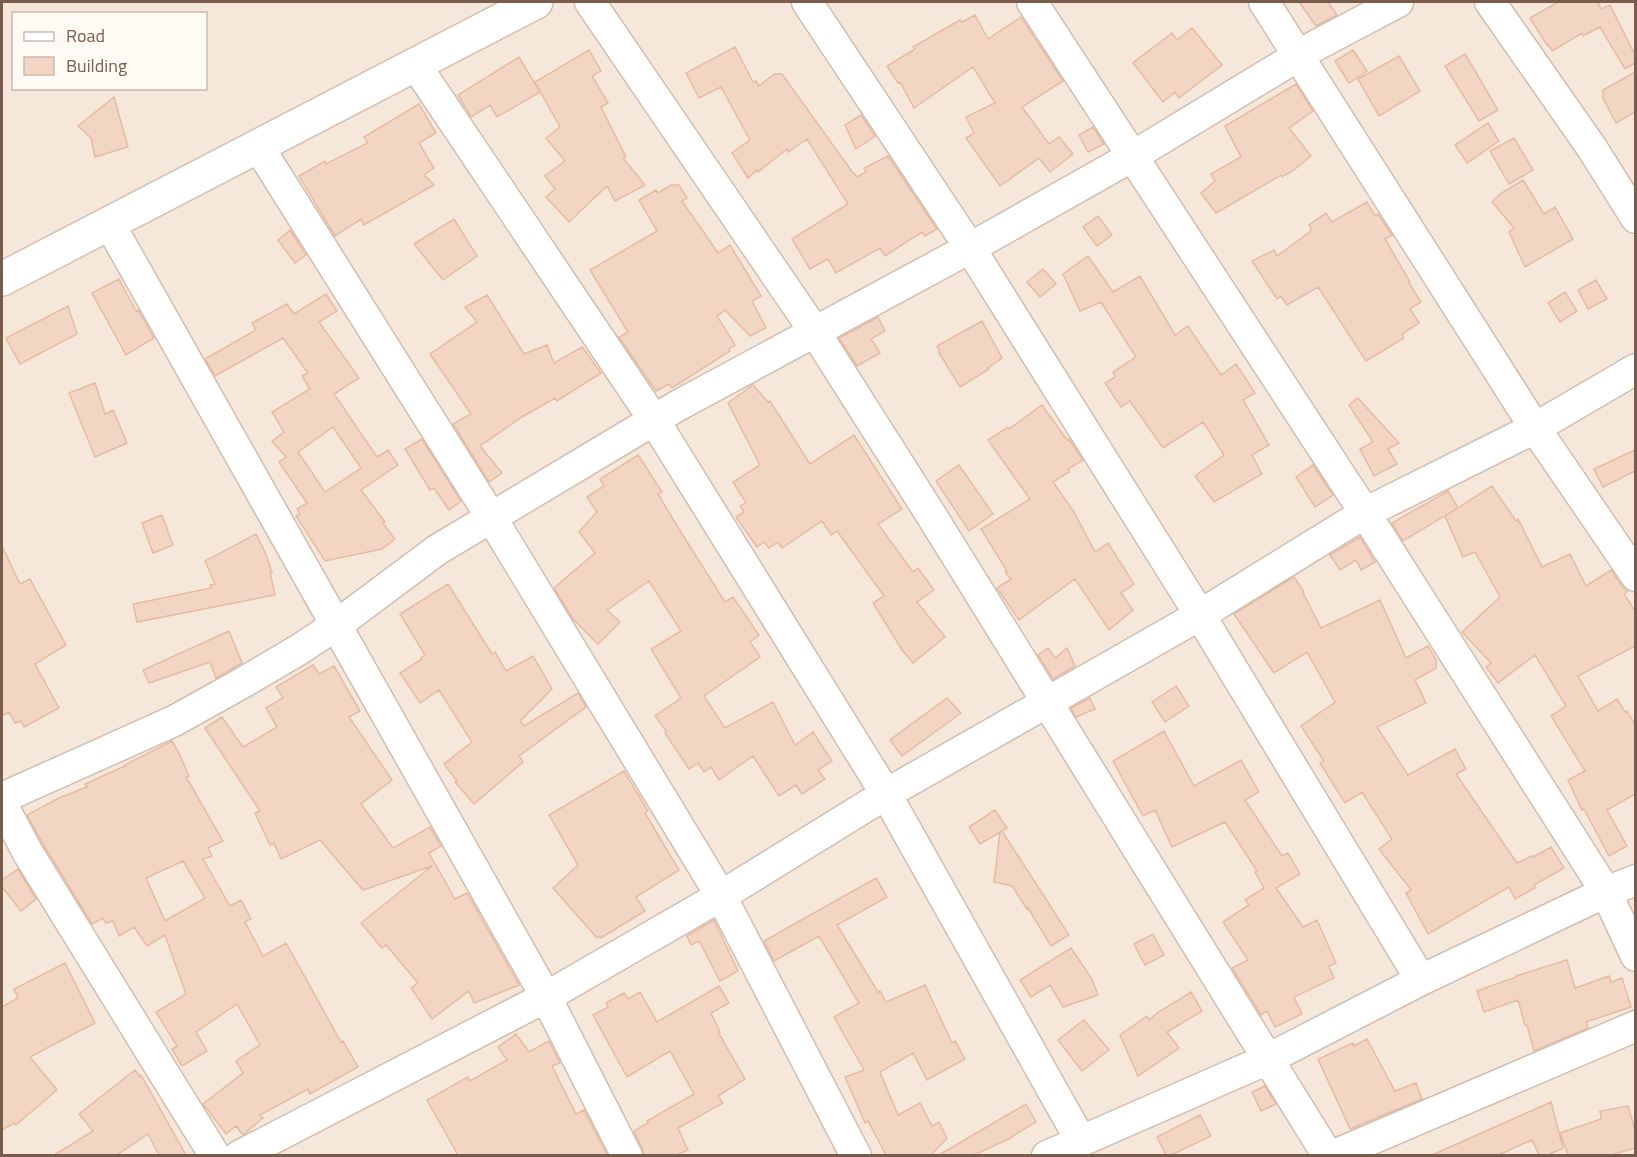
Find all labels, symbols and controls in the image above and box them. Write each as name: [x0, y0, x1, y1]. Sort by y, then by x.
legend: [12, 12, 207, 90]
text: Road: [66, 22, 105, 49]
text: Building: [66, 52, 127, 79]

